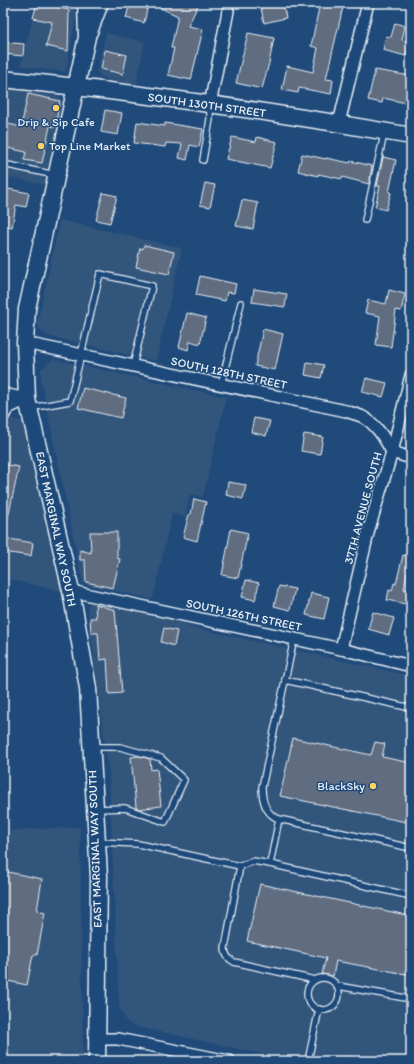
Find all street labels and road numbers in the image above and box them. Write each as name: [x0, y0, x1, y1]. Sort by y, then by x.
street label: SOUTH 130TH STREET: [147, 90, 267, 120]
street label: SOUTH 128TH STREET: [170, 354, 289, 392]
street label: EAST MARGINAL WAY SOUTH: [33, 450, 79, 608]
street label: 37TH AVENUE SOUTH: [341, 450, 385, 566]
street label: SOUTH 126TH STREET: [185, 596, 303, 634]
street label: EAST MARGINAL WAY SOUTH: [85, 770, 105, 928]

